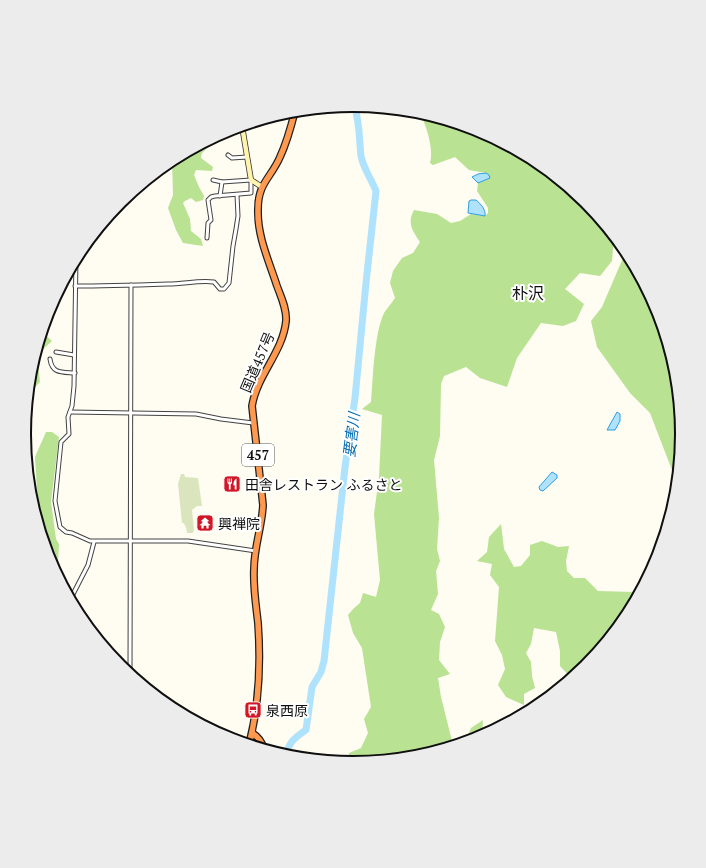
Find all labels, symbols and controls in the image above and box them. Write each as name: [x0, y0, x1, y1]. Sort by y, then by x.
district label: 朴沢: [512, 282, 544, 304]
street label: 国道457号: [236, 329, 278, 395]
water label: 要害川: [338, 409, 364, 459]
road number: 457: [242, 444, 274, 466]
restaurant icon: 田舎レストラン ふるさと: [222, 474, 242, 494]
place label: 田舎レストラン ふるさと: [245, 475, 402, 494]
temple icon: 興禅院: [195, 513, 215, 533]
place label: 興禅院: [218, 514, 260, 533]
bus stop icon: 泉西原: [243, 700, 263, 720]
place label: 泉西原: [266, 701, 308, 720]

